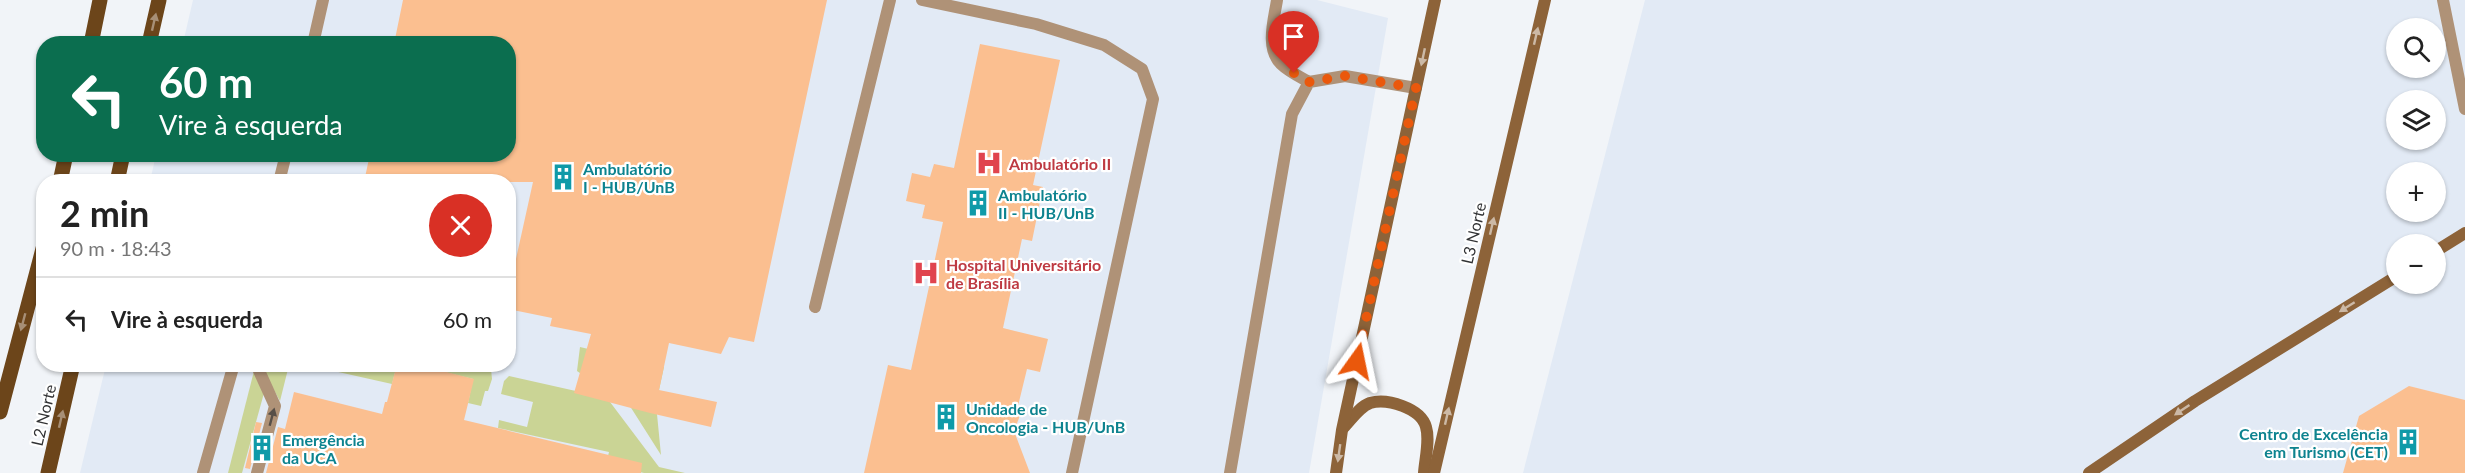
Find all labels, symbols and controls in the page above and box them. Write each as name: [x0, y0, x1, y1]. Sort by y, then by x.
pin: [1268, 11, 1319, 73]
one-way arrow: [150, 13, 160, 31]
map controls: [2386, 18, 2446, 294]
button: search: [2386, 18, 2446, 78]
icon: arrive: [1277, 20, 1310, 53]
one-way arrow: [1532, 27, 1542, 46]
one-way arrow: [1418, 48, 1427, 67]
text: 60 m: [159, 57, 253, 107]
icon: left: [60, 60, 138, 138]
button: layers: [2386, 90, 2446, 150]
text: Vire à esquerda: [159, 108, 343, 141]
hospital icon: Ambulatório II: [974, 148, 1004, 178]
place label: Ambulatório II: [1008, 154, 1111, 173]
place label: Ambulatório I - HUB/UnB: [582, 159, 675, 196]
building icon: Ambulatório I - HUB/UnB: [548, 162, 578, 192]
button: +: [2386, 162, 2446, 222]
place label: Ambulatório II - HUB/UnB: [997, 185, 1094, 222]
building icon: Ambulatório II - HUB/UnB: [963, 188, 993, 218]
text: 2 min: [60, 191, 149, 235]
button: close: [429, 194, 492, 257]
street label: L3 Norte: [1457, 200, 1489, 266]
one-way arrow: [1487, 217, 1497, 235]
button: −: [2386, 234, 2446, 294]
text: 90 m · 18:43: [60, 236, 172, 260]
place label: Hospital Universitário de Brasília: [946, 255, 1101, 292]
hospital icon: Hospital Universitário de Brasília: [911, 258, 941, 288]
one-way arrow: [2339, 301, 2355, 312]
icon: left: [60, 303, 93, 336]
text: Vire à esquerda: [111, 306, 263, 333]
text: 60 m: [443, 306, 492, 333]
one-way arrow: [18, 313, 28, 332]
position arrow: [1325, 329, 1389, 393]
street label: L2 Norte: [27, 382, 59, 448]
place label: Unidade de Oncologia - HUB/UnB: [966, 399, 1125, 436]
building icon: Unidade de Oncologia - HUB/UnB: [931, 402, 961, 432]
one-way arrow: [2174, 404, 2190, 415]
one-way arrow: [1443, 406, 1452, 425]
one-way arrow: [268, 408, 278, 426]
one-way arrow: [56, 410, 66, 428]
place label: Centro de Excelência em Turismo (CET): [2239, 424, 2388, 461]
building icon: Centro de Excelência em Turismo (CET): [2393, 427, 2423, 457]
place label: Emergência da UCA: [282, 430, 365, 467]
building icon: Emergência da UCA: [247, 433, 277, 463]
one-way arrow: [1334, 444, 1343, 463]

